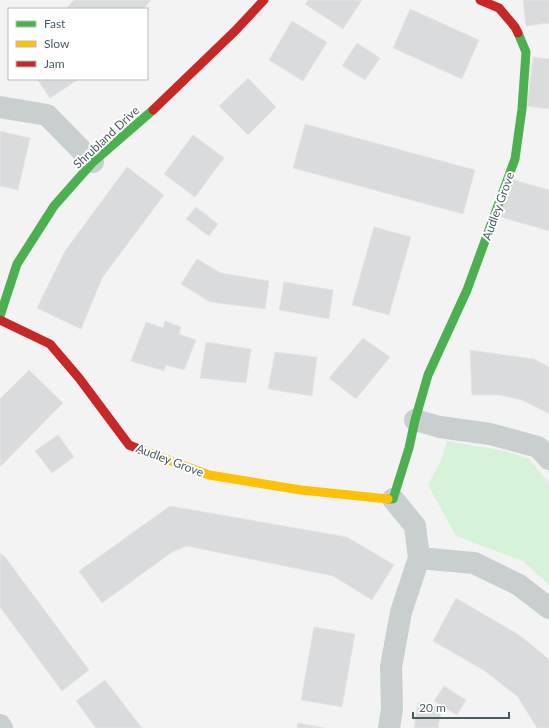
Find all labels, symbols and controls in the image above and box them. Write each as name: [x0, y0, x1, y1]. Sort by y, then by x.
legend: [8, 8, 148, 80]
text: Fast: [44, 16, 66, 31]
text: Slow: [44, 36, 70, 51]
text: Jam: [44, 56, 65, 71]
street label: Shrubland Drive: [70, 103, 142, 171]
street label: Audley Grove: [479, 170, 517, 242]
street label: Audley Grove: [134, 440, 206, 480]
scale bar: [413, 694, 509, 720]
text: 20 m: [419, 700, 446, 715]

